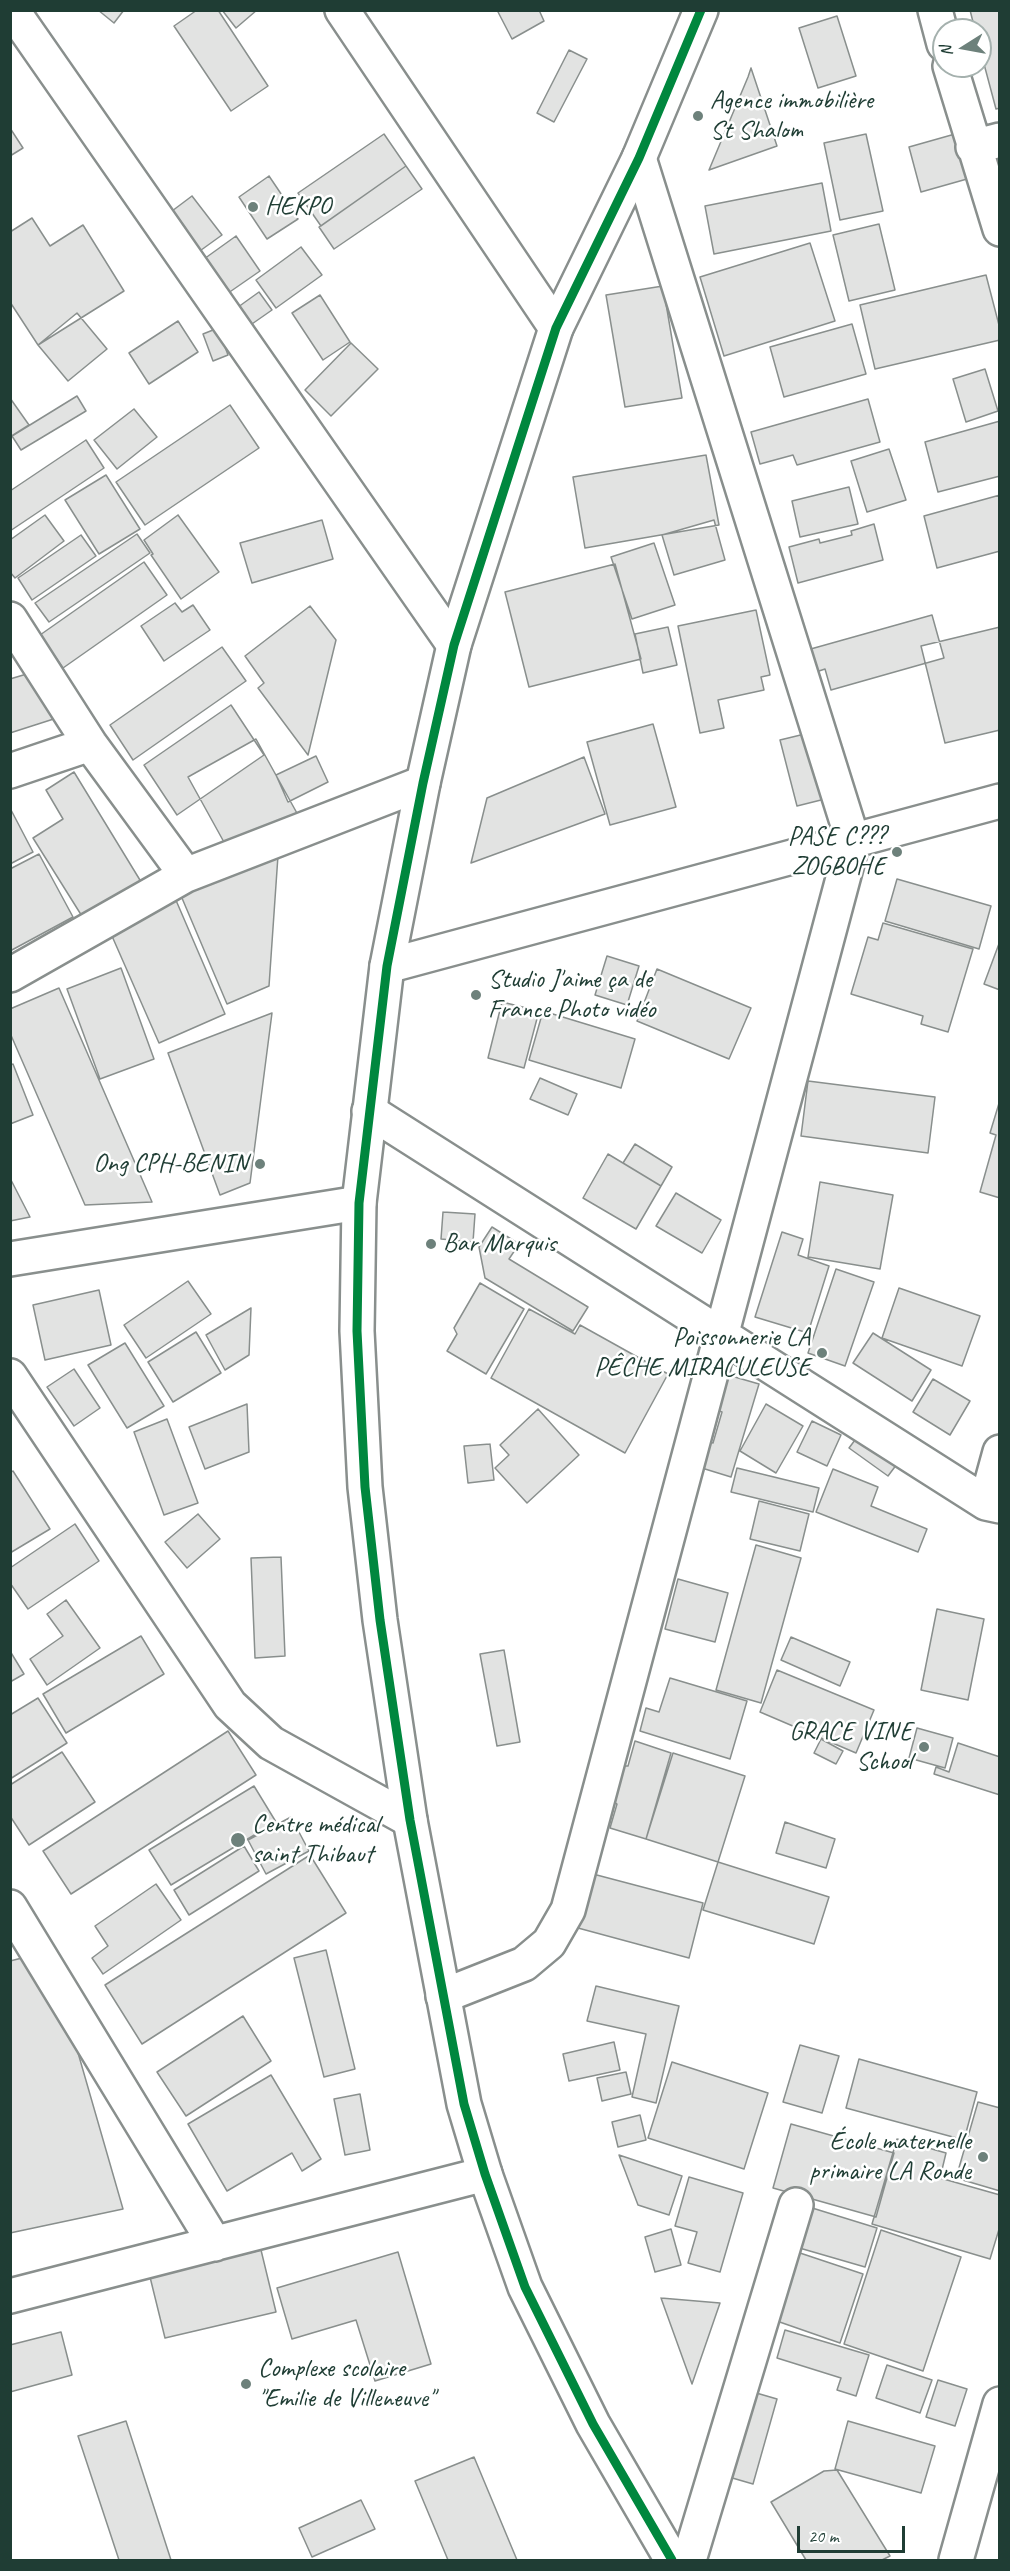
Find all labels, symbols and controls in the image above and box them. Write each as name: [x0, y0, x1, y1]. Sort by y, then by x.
north arrow: [932, 18, 992, 78]
text: N: [936, 44, 957, 58]
place label: Agence immobilière St Shalom: [710, 85, 873, 146]
marker: Agence immobilière St Shalom: [691, 109, 705, 123]
place label: HEKPO: [265, 191, 331, 223]
marker: HEKPO: [246, 200, 260, 214]
place label: PASE C??? ZOGBOHE: [788, 821, 885, 882]
marker: PASE C??? ZOGBOHE: [890, 845, 904, 859]
place label: Studio J'aime ça de France Photo vidéo: [488, 964, 655, 1026]
marker: Studio J'aime ça de France Photo vidéo: [469, 988, 483, 1002]
place label: Ong CPH-BENIN: [93, 1148, 248, 1180]
marker: Ong CPH-BENIN: [253, 1157, 267, 1171]
place label: Bar Marquis: [443, 1228, 556, 1260]
marker: Bar Marquis: [424, 1237, 438, 1251]
place label: Poissonnerie LA PÊCHE MIRACULEUSE: [594, 1322, 810, 1384]
marker: Poissonnerie LA PÊCHE MIRACULEUSE: [815, 1346, 829, 1360]
place label: GRACE VINE School: [789, 1716, 912, 1778]
marker: GRACE VINE School: [917, 1740, 931, 1754]
place label: Centre médical saint Thibaut: [252, 1809, 379, 1870]
marker: Centre médical saint Thibaut: [229, 1831, 247, 1849]
place label: École maternelle primaire LA Ronde: [809, 2126, 971, 2188]
marker: École maternelle primaire LA Ronde: [976, 2150, 990, 2164]
place label: Complexe scolaire "Emilie de Villeneuve": [258, 2353, 434, 2414]
marker: Complexe scolaire "Emilie de Villeneuve": [239, 2377, 253, 2391]
scale bar: [800, 2514, 908, 2552]
text: 20 m: [808, 2525, 839, 2547]

